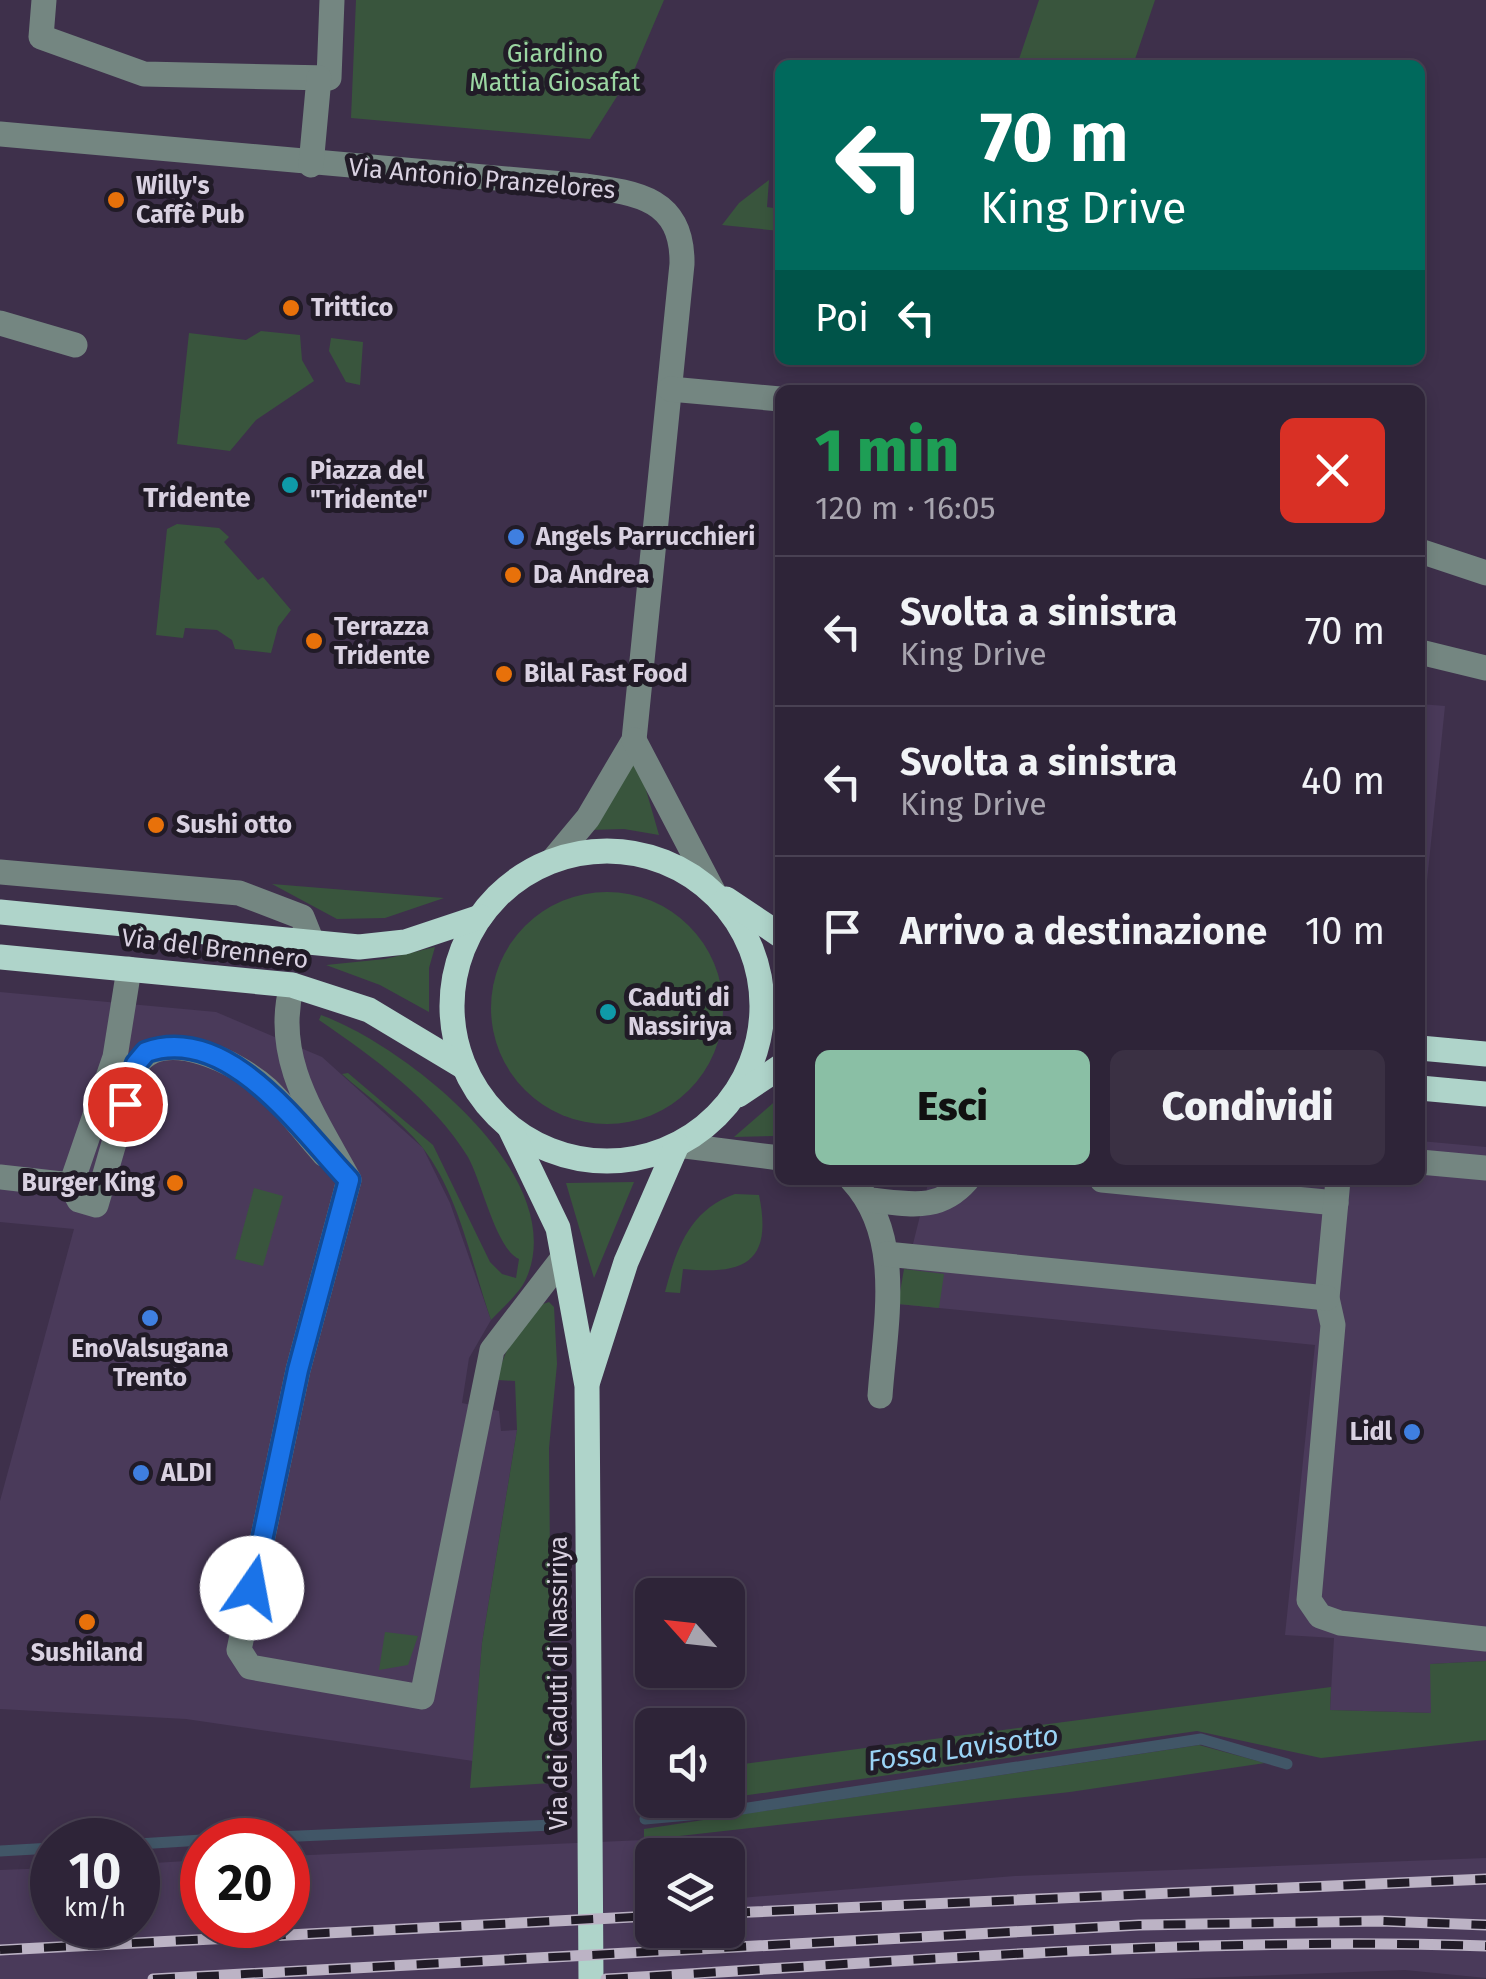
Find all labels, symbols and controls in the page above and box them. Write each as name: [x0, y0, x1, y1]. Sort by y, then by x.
park label: Giardino Mattia Giosafat: [469, 39, 642, 98]
text: 70 m: [980, 96, 1129, 180]
icon: left: [815, 100, 945, 230]
street label: Via Antonio Pranzelores: [347, 152, 617, 206]
place label: Willy's Caffè Pub: [136, 171, 245, 230]
text: King Drive: [980, 181, 1186, 235]
marker: Willy's Caffè Pub: [105, 189, 127, 211]
icon: left: [889, 290, 944, 345]
place label: Trittico: [311, 293, 393, 323]
text: Poi: [815, 295, 869, 341]
marker: Trittico: [280, 297, 302, 319]
text: 1 min: [815, 415, 959, 487]
button: close: [1280, 418, 1385, 523]
place label: Piazza del "Tridente": [310, 456, 428, 515]
marker: Piazza del "Tridente": [279, 474, 301, 496]
district label: Tridente: [143, 481, 251, 514]
text: 120 m · 16:05: [815, 489, 996, 527]
place label: Angels Parrucchieri: [535, 522, 755, 552]
marker: Angels Parrucchieri: [505, 526, 527, 548]
place label: Da Andrea: [533, 560, 649, 590]
marker: Da Andrea: [502, 564, 524, 586]
text: Svolta a sinistra: [900, 589, 1177, 635]
icon: left: [815, 604, 870, 659]
text: 70 m: [1305, 608, 1385, 654]
place label: Terrazza Tridente: [334, 612, 430, 671]
marker: Terrazza Tridente: [303, 630, 325, 652]
text: King Drive: [900, 635, 1047, 673]
place label: Bilal Fast Food: [524, 659, 688, 689]
marker: Bilal Fast Food: [493, 663, 515, 685]
text: Svolta a sinistra: [900, 739, 1177, 785]
icon: left: [815, 754, 870, 809]
text: 40 m: [1301, 758, 1385, 804]
text: King Drive: [900, 785, 1047, 823]
place label: Sushi otto: [176, 810, 292, 840]
marker: Sushi otto: [145, 814, 167, 836]
icon: arrive: [815, 904, 870, 959]
text: Arrivo a destinazione: [900, 908, 1267, 954]
text: 10 m: [1305, 908, 1385, 954]
street label: Via del Brennero: [120, 923, 310, 975]
place label: Caduti di Nassiriya: [628, 983, 732, 1042]
marker: Caduti di Nassiriya: [597, 1001, 619, 1023]
button: Esci: [815, 1050, 1090, 1165]
button: Condividi: [1110, 1050, 1385, 1165]
pin: [83, 1062, 168, 1147]
icon: arrive: [98, 1077, 153, 1132]
place label: Burger King: [21, 1168, 155, 1198]
marker: Burger King: [164, 1172, 186, 1194]
marker: EnoValsugana Trento: [139, 1307, 161, 1329]
place label: EnoValsugana Trento: [71, 1334, 229, 1393]
place label: Lidl: [1350, 1417, 1393, 1447]
marker: Lidl: [1401, 1421, 1423, 1443]
place label: ALDI: [160, 1458, 212, 1488]
marker: ALDI: [130, 1462, 152, 1484]
position arrow: [200, 1536, 304, 1640]
street label: Via dei Caduti di Nassiriya: [544, 1536, 574, 1830]
north arrow: [635, 1578, 745, 1688]
map controls: [635, 1578, 745, 1948]
marker: Sushiland: [76, 1611, 98, 1633]
place label: Sushiland: [31, 1638, 143, 1668]
button: sound: [635, 1708, 745, 1818]
water label: Fossa Lavisotto: [865, 1718, 1061, 1778]
speed limit sign: 20: [180, 1818, 310, 1948]
button: layers: [635, 1838, 745, 1948]
text: 10: [69, 1841, 121, 1901]
text: km/h: [64, 1893, 126, 1923]

